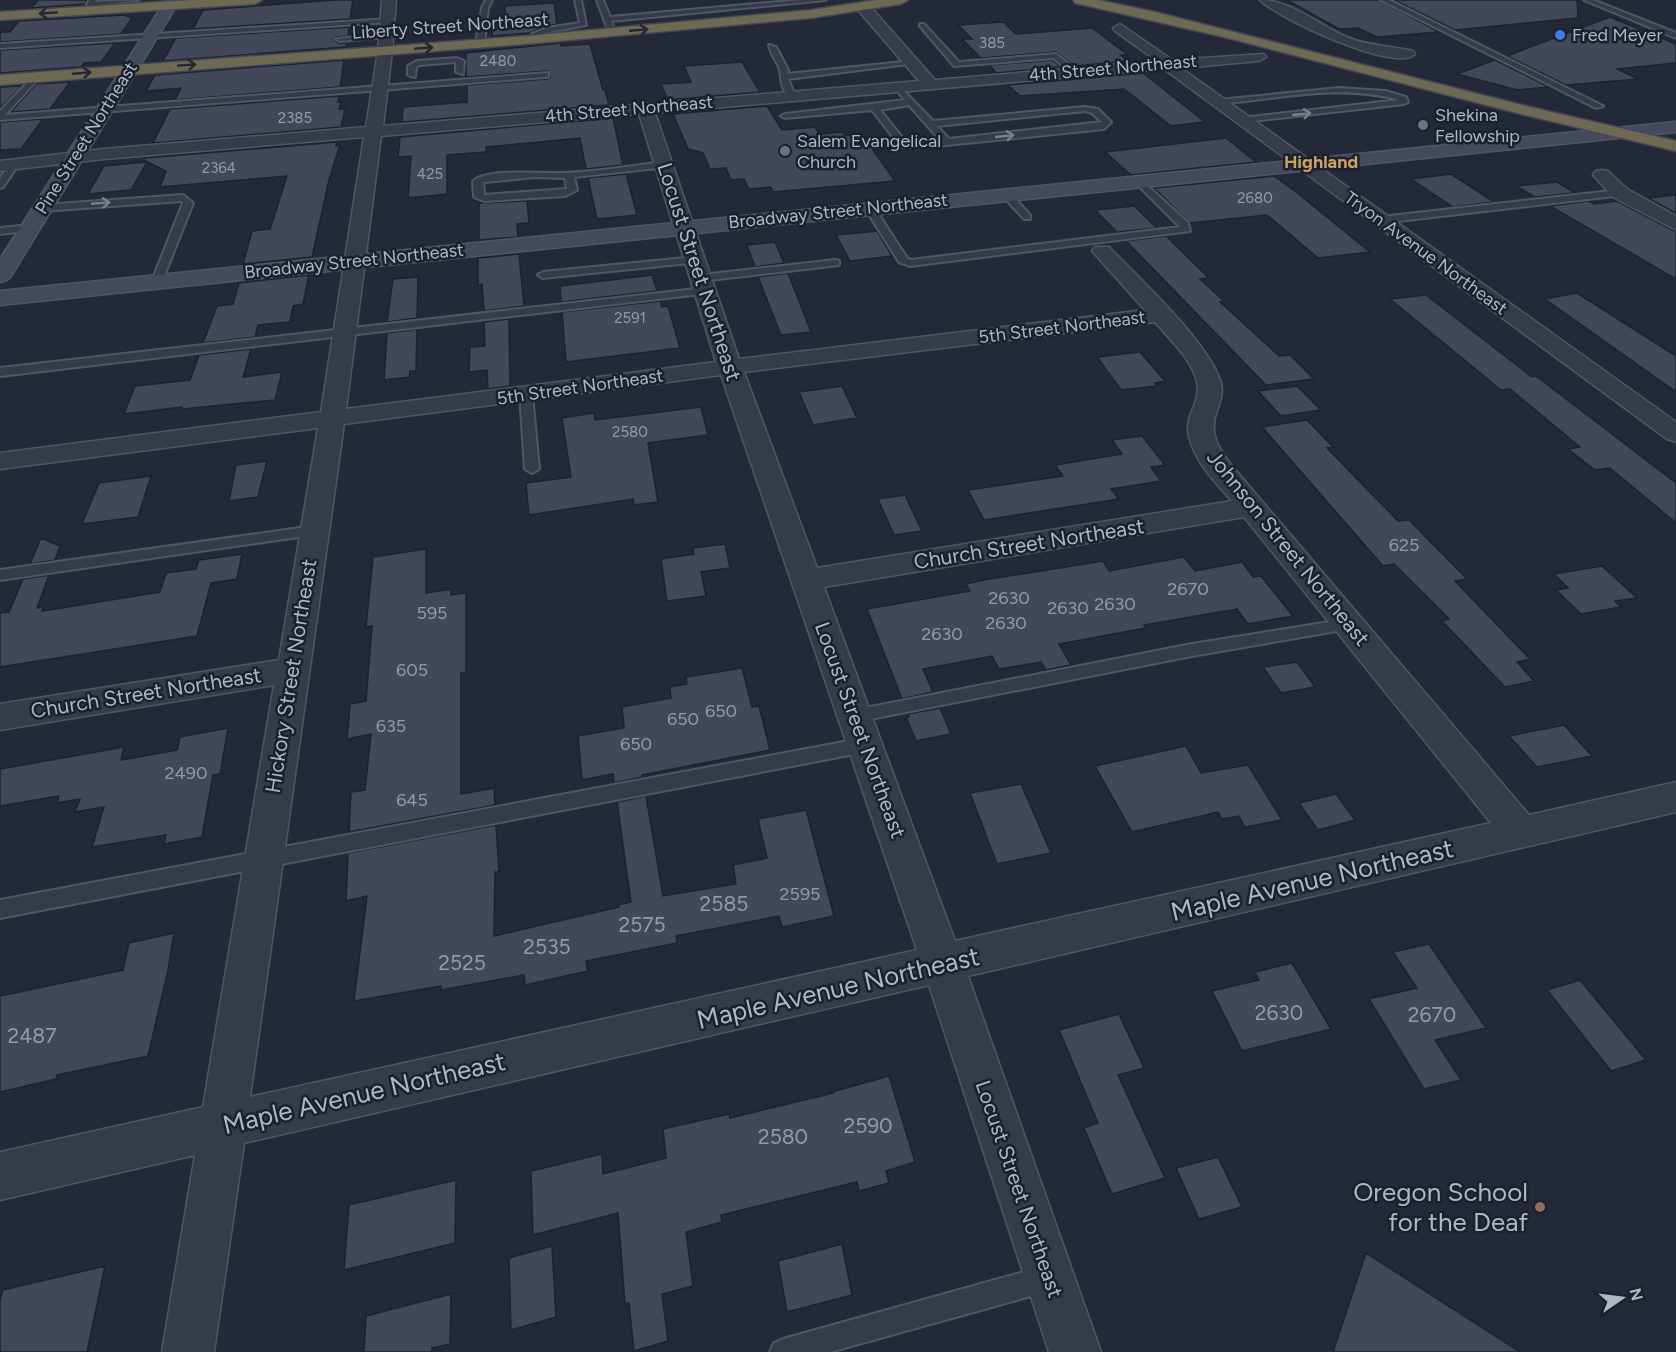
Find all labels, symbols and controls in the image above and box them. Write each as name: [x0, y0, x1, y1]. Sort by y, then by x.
one-way arrow: [38, 8, 58, 19]
street label: Liberty Street Northeast: [351, 8, 549, 44]
one-way arrow: [628, 24, 648, 35]
place label: Fred Meyer: [1572, 24, 1663, 46]
marker: Fred Meyer: [1553, 28, 1567, 42]
house number: 385: [979, 34, 1005, 52]
one-way arrow: [413, 42, 433, 53]
street label: 4th Street Northeast: [1028, 50, 1198, 86]
house number: 2480: [480, 52, 516, 70]
street label: Pine Street Northeast: [30, 58, 142, 218]
one-way arrow: [177, 60, 197, 71]
one-way arrow: [71, 67, 91, 78]
street label: 4th Street Northeast: [544, 91, 714, 127]
place label: Shekina Fellowship: [1435, 104, 1520, 147]
one-way arrow: [1291, 108, 1311, 119]
house number: 2385: [278, 109, 312, 127]
marker: Shekina Fellowship: [1416, 118, 1430, 132]
place label: Salem Evangelical Church: [797, 130, 941, 173]
one-way arrow: [995, 130, 1015, 141]
marker: Salem Evangelical Church: [778, 144, 792, 158]
district label: Highland: [1284, 151, 1358, 173]
house number: 2364: [202, 159, 236, 177]
street label: Locust Street Northeast: [652, 159, 747, 384]
house number: 425: [417, 165, 443, 183]
street label: Tryon Avenue Northeast: [1340, 186, 1512, 320]
street label: Broadway Street Northeast: [727, 189, 949, 233]
house number: 2680: [1237, 189, 1273, 207]
one-way arrow: [91, 197, 111, 208]
street label: Broadway Street Northeast: [243, 239, 465, 283]
street label: 5th Street Northeast: [977, 306, 1147, 348]
house number: 2591: [614, 309, 646, 327]
street label: 5th Street Northeast: [495, 364, 665, 410]
house number: 2580: [612, 423, 648, 441]
street label: Johnson Street Northeast: [1202, 445, 1375, 651]
street label: Church Street Northeast: [912, 513, 1146, 574]
house number: 625: [1389, 534, 1419, 556]
street label: Hickory Street Northeast: [260, 557, 321, 795]
house number: 2670: [1167, 578, 1209, 600]
house number: 2630: [988, 587, 1030, 609]
house number: 2630: [1094, 593, 1136, 615]
house number: 2630: [1047, 597, 1089, 619]
house number: 595: [417, 602, 447, 624]
house number: 2630: [985, 612, 1027, 634]
street label: Locust Street Northeast: [810, 618, 911, 841]
house number: 2630: [921, 623, 963, 645]
house number: 605: [396, 659, 428, 681]
street label: Church Street Northeast: [29, 662, 263, 723]
house number: 650: [705, 700, 737, 722]
house number: 650: [667, 708, 699, 730]
house number: 635: [376, 715, 406, 737]
house number: 650: [620, 733, 652, 755]
house number: 2490: [165, 762, 207, 784]
house number: 645: [396, 789, 428, 811]
street label: Maple Avenue Northeast: [1168, 832, 1457, 928]
house number: 2595: [780, 883, 820, 905]
house number: 2585: [700, 891, 748, 916]
house number: 2575: [618, 912, 666, 937]
house number: 2535: [523, 934, 571, 959]
street label: Maple Avenue Northeast: [694, 940, 983, 1036]
house number: 2525: [438, 950, 486, 975]
house number: 2630: [1255, 1000, 1303, 1025]
house number: 2670: [1408, 1002, 1456, 1027]
house number: 2487: [8, 1023, 56, 1048]
street label: Maple Avenue Northeast: [220, 1045, 509, 1141]
street label: Locust Street Northeast: [971, 1077, 1068, 1301]
house number: 2590: [843, 1113, 893, 1138]
house number: 2580: [758, 1124, 808, 1149]
place label: Oregon School for the Deaf: [1353, 1176, 1528, 1238]
marker: Oregon School for the Deaf: [1533, 1200, 1547, 1214]
north arrow: [1592, 1268, 1652, 1328]
text: N: [1625, 1286, 1647, 1303]

